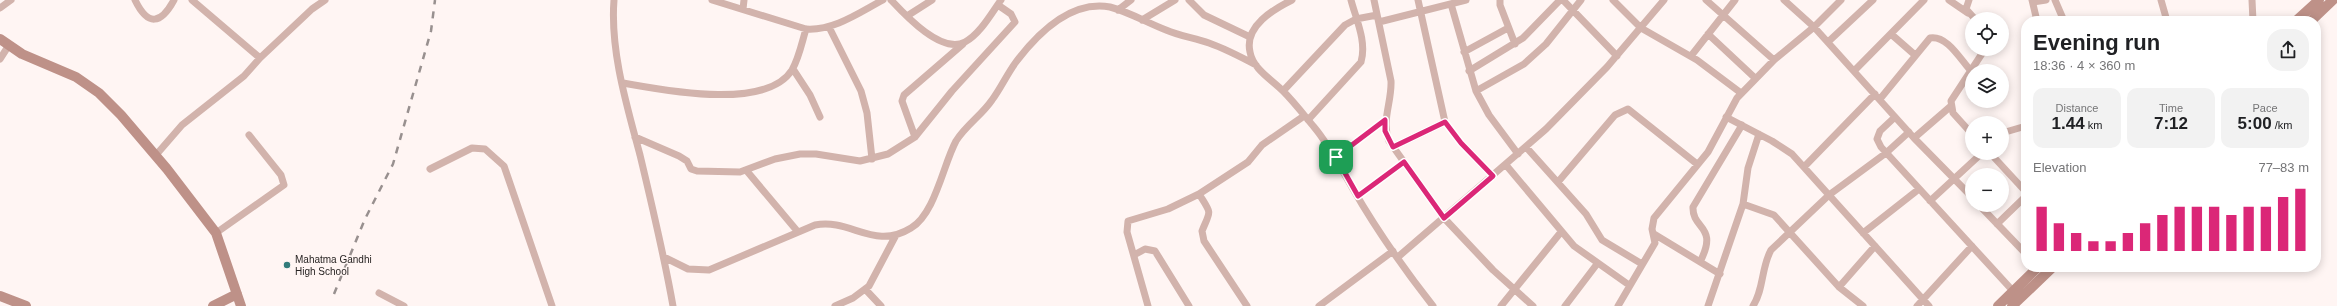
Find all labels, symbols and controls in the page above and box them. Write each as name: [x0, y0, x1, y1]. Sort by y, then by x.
map controls: [1965, 12, 2009, 212]
button: locate: [1965, 12, 2009, 56]
button: share: [2267, 29, 2309, 71]
text: Evening run: [2033, 30, 2160, 55]
text: 18:36 · 4 × 360 m: [2033, 58, 2135, 73]
button: layers: [1965, 64, 2009, 108]
text: Distance: [2056, 102, 2098, 114]
text: Time: [2159, 102, 2183, 114]
text: Pace: [2252, 102, 2278, 114]
text: 1.44: [2052, 114, 2085, 133]
text: 7:12: [2154, 114, 2188, 133]
text: 5:00: [2238, 114, 2272, 133]
button: +: [1965, 116, 2009, 160]
text: km: [2085, 119, 2102, 131]
text: /km: [2272, 119, 2292, 131]
pin: [1319, 140, 1353, 174]
icon: arrive: [1325, 146, 1347, 168]
text: Elevation: [2033, 160, 2086, 175]
text: 77–83 m: [2258, 160, 2309, 175]
button: −: [1965, 168, 2009, 212]
place label: Mahatma Gandhi High School: [295, 254, 372, 277]
marker: Mahatma Gandhi High School: [282, 260, 292, 270]

